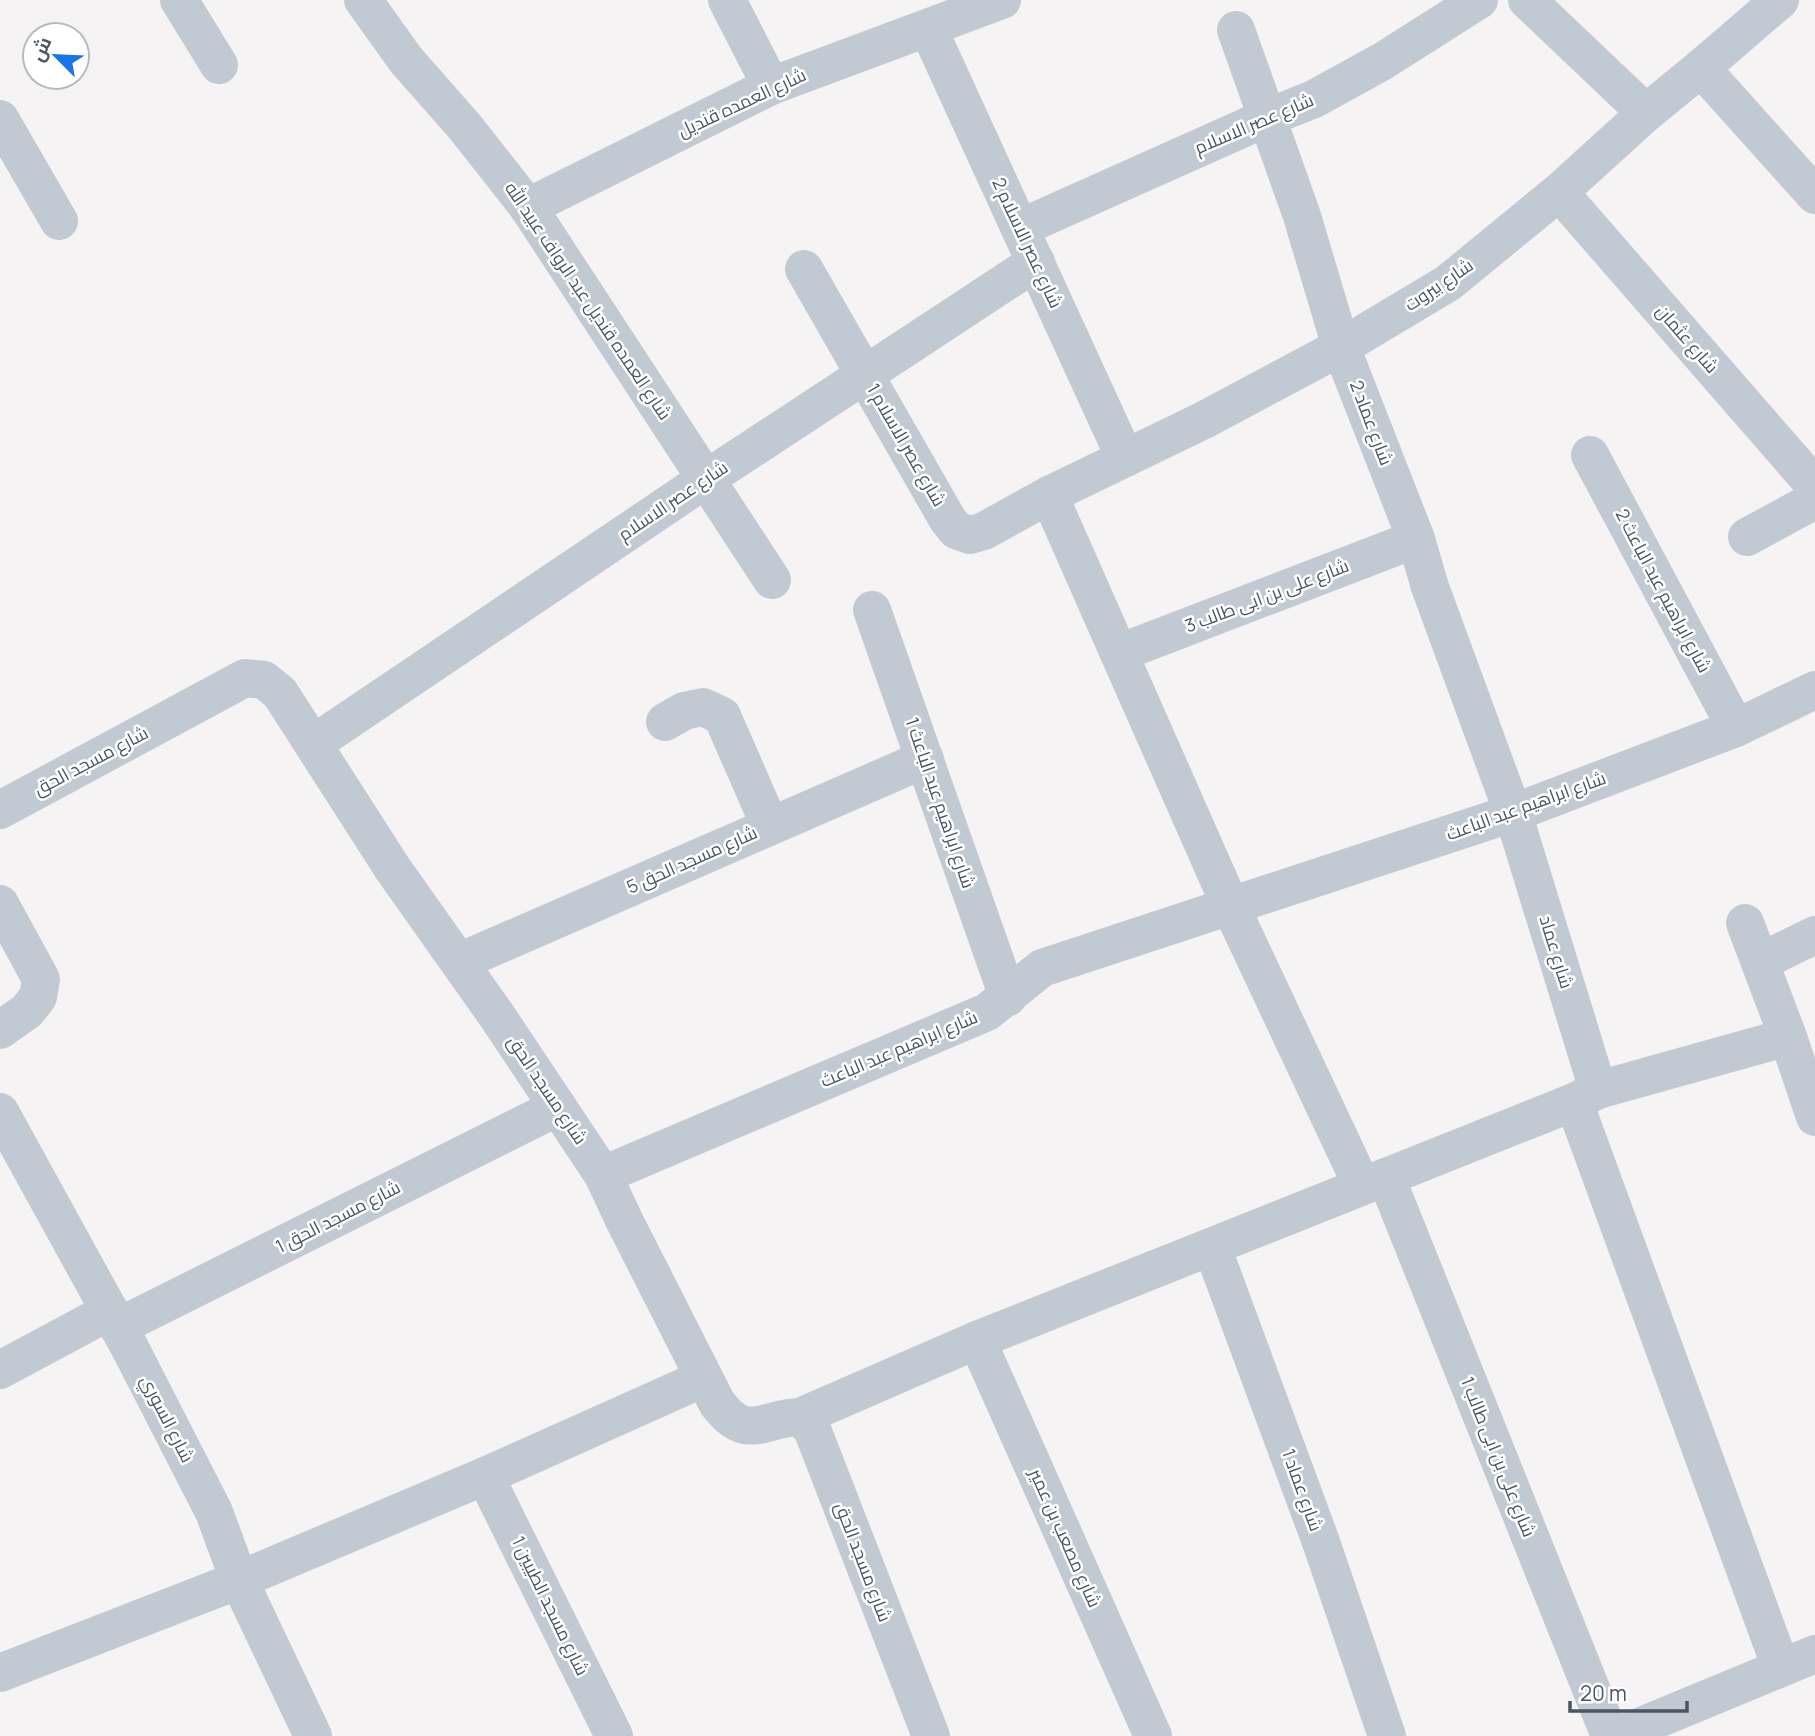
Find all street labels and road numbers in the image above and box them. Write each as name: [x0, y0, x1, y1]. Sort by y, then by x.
street label: شارع العمده قنديل: [674, 62, 810, 143]
street label: شارع عصر الاسلام: [1190, 87, 1317, 160]
street label: شارع عصر الاسلام 2: [986, 173, 1069, 312]
street label: شارع العمده قنديل عبد الرواف عبيد الله: [499, 177, 678, 425]
street label: شارع بيروت: [1399, 252, 1478, 317]
street label: شارع عثمان: [1650, 299, 1724, 379]
street label: شارع عماد 2: [1344, 377, 1399, 469]
street label: شارع عصر الاسلام 1: [861, 379, 952, 511]
street label: شارع عصر الاسلام: [613, 455, 733, 547]
street label: شارع ابراهيم عبد الباعث 2: [1610, 504, 1717, 677]
street label: شارع على بن ابى طالب 3: [1181, 553, 1352, 638]
street label: شارع ابراهيم عبد الباعث 1: [900, 714, 981, 892]
street label: شارع مسجد الحق: [29, 720, 152, 801]
street label: شارع ابراهيم عبد الباعث: [1442, 765, 1609, 846]
street label: شارع مسجد الحق 5: [623, 820, 761, 900]
street label: شارع عماد: [1534, 912, 1579, 992]
street label: شارع ابراهيم عبد الباعث: [816, 1004, 981, 1093]
street label: شارع مسجد الحق: [502, 1030, 593, 1149]
street label: شارع مسجد الحق 1: [271, 1174, 404, 1259]
street label: شارع السوري: [133, 1371, 200, 1468]
street label: شارع على بن ابى طالب 1: [1455, 1373, 1542, 1541]
street label: شارع عماد 1: [1276, 1445, 1329, 1534]
street label: شارع مصعب بن عمير: [1023, 1463, 1107, 1611]
street label: شارع مسجد الحق: [829, 1498, 898, 1625]
street label: شارع مسجد الطيبين 1: [506, 1532, 595, 1680]

